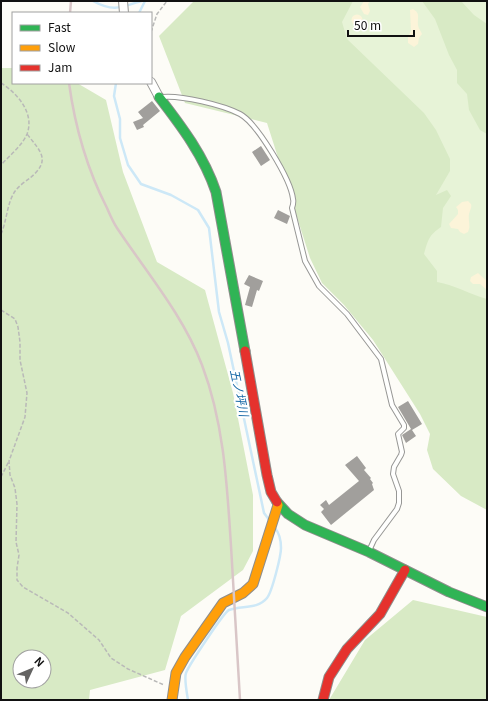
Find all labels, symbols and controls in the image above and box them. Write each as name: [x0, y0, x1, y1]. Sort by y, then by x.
legend: [12, 12, 152, 84]
scale bar: [348, 12, 414, 38]
text: 50 m: [354, 16, 381, 33]
text: Fast: [48, 18, 71, 35]
text: Slow: [48, 38, 76, 55]
text: Jam: [48, 58, 72, 75]
water label: 五ノ坪川: [227, 367, 254, 420]
north arrow: [12, 649, 52, 689]
text: N: [31, 653, 49, 670]

